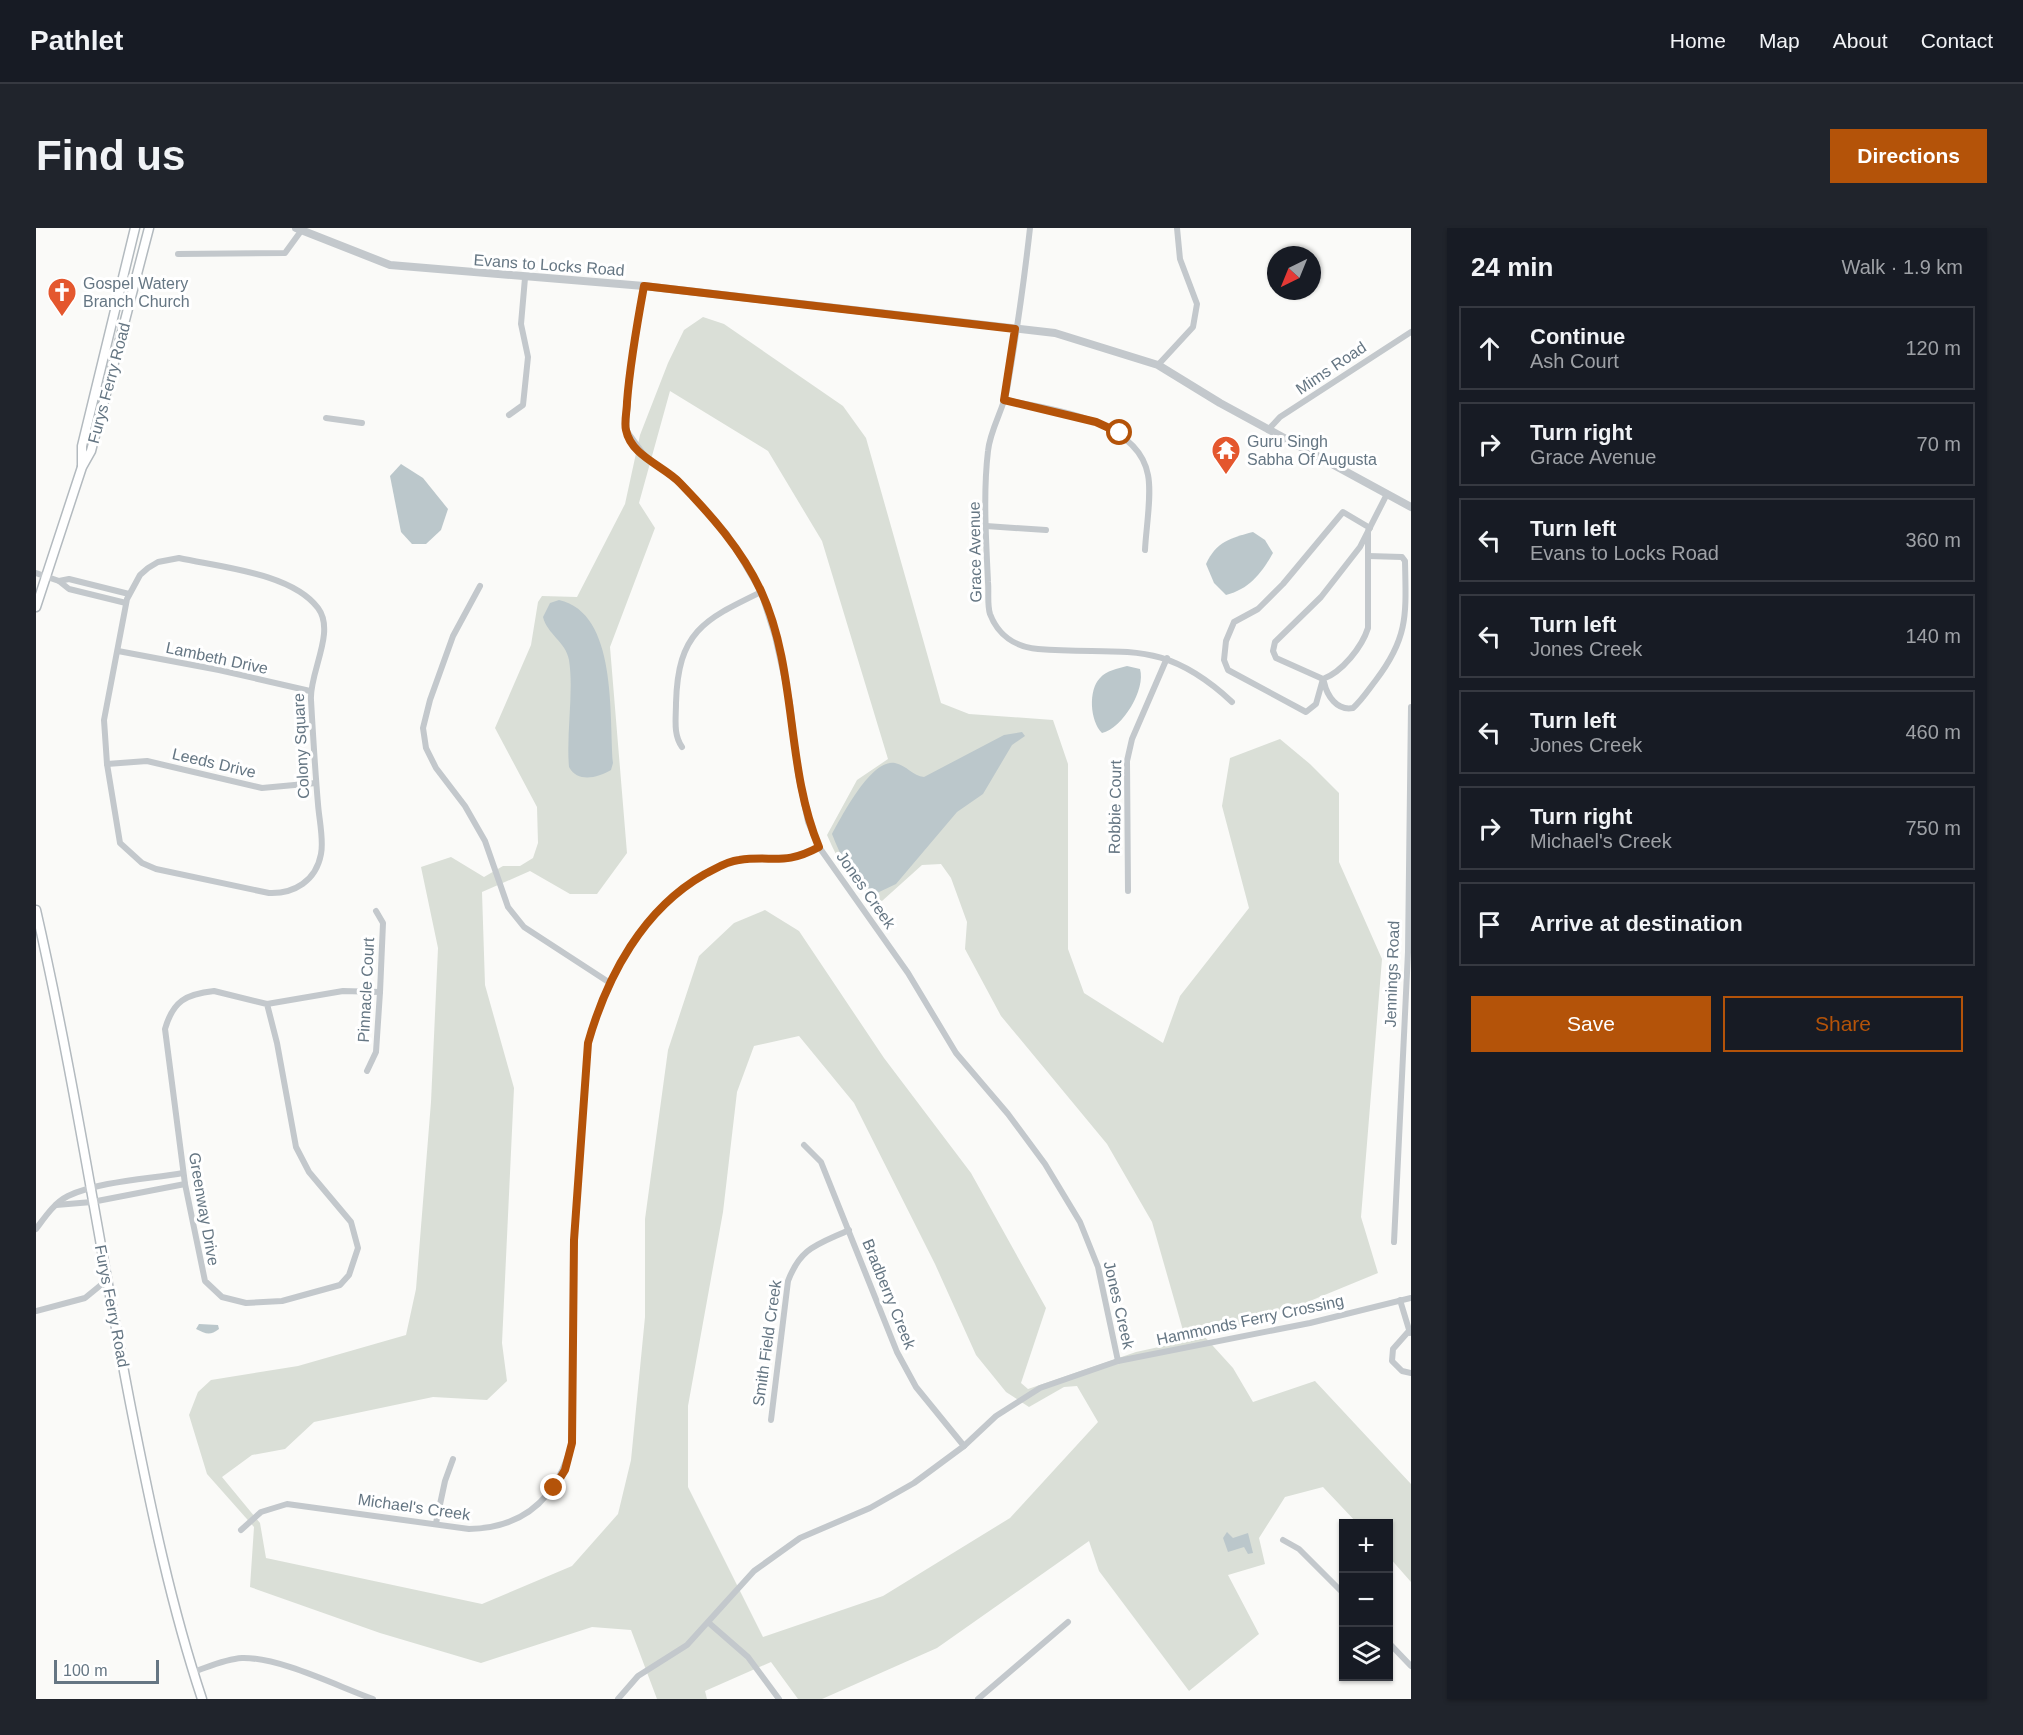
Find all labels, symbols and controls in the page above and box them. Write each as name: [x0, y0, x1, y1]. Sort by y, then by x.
text: Pathlet: [30, 25, 123, 56]
text: Home: [1670, 29, 1726, 52]
text: Map: [1759, 29, 1800, 52]
text: About: [1833, 29, 1888, 52]
text: Contact: [1921, 29, 1993, 52]
button: Directions: [1830, 129, 1987, 183]
text: Find us: [36, 132, 185, 179]
north arrow: [1267, 246, 1321, 300]
street label: Evans to Locks Road: [473, 251, 625, 279]
text: 24 min: [1471, 252, 1553, 282]
text: Walk · 1.9 km: [1842, 256, 1963, 278]
place label: Gospel Watery Branch Church: [83, 275, 190, 310]
church icon: Gospel Watery Branch Church: [46, 276, 78, 318]
street label: Furys Ferry Road: [85, 321, 133, 445]
text: Continue: [1530, 324, 1625, 349]
icon: ahead: [1473, 332, 1506, 365]
text: 120 m: [1905, 337, 1961, 359]
street label: Mims Road: [1293, 338, 1369, 398]
text: Ash Court: [1530, 350, 1619, 372]
route start: [1106, 419, 1132, 445]
text: Turn right: [1530, 420, 1632, 445]
icon: right: [1473, 428, 1506, 461]
place label: Guru Singh Sabha Of Augusta: [1247, 433, 1377, 468]
text: 70 m: [1917, 433, 1961, 455]
temple icon: Guru Singh Sabha Of Augusta: [1210, 434, 1242, 476]
text: Grace Avenue: [1530, 446, 1656, 468]
street label: Grace Avenue: [966, 501, 984, 603]
text: Turn left: [1530, 516, 1616, 541]
icon: left: [1473, 524, 1506, 557]
text: 360 m: [1905, 529, 1961, 551]
text: Evans to Locks Road: [1530, 542, 1719, 564]
text: Turn left: [1530, 612, 1616, 637]
icon: left: [1473, 620, 1506, 653]
text: 140 m: [1905, 625, 1961, 647]
text: Jones Creek: [1530, 638, 1642, 660]
street label: Lambeth Drive: [164, 639, 270, 677]
street label: Colony Square: [290, 693, 312, 799]
text: Turn left: [1530, 708, 1616, 733]
icon: left: [1473, 716, 1506, 749]
text: 460 m: [1905, 721, 1961, 743]
text: Jones Creek: [1530, 734, 1642, 756]
street label: Leeds Drive: [170, 745, 258, 781]
street label: Robbie Court: [1106, 759, 1124, 854]
text: Turn right: [1530, 804, 1632, 829]
icon: right: [1473, 812, 1506, 845]
text: 750 m: [1905, 817, 1961, 839]
text: Michael's Creek: [1530, 830, 1672, 852]
street label: Jones Creek: [833, 848, 899, 932]
icon: arrive: [1473, 908, 1506, 941]
text: Arrive at destination: [1530, 911, 1743, 936]
street label: Jennings Road: [1382, 920, 1402, 1028]
street label: Pinnacle Court: [355, 937, 377, 1043]
button: Save: [1471, 996, 1711, 1052]
button: Share: [1723, 996, 1963, 1052]
street label: Greenway Drive: [186, 1151, 222, 1267]
street label: Bradberry Creek: [859, 1236, 919, 1353]
street label: Furys Ferry Road: [92, 1243, 132, 1369]
street label: Jones Creek: [1101, 1259, 1138, 1352]
street label: Smith Field Creek: [750, 1278, 784, 1407]
street label: Hammonds Ferry Crossing: [1155, 1292, 1345, 1348]
route end: [540, 1474, 566, 1500]
street label: Michael's Creek: [357, 1491, 472, 1523]
map controls: [1339, 1519, 1393, 1681]
button: +: [1339, 1519, 1393, 1573]
button: −: [1339, 1573, 1393, 1627]
button: layers: [1339, 1627, 1393, 1681]
scale bar: [54, 1657, 159, 1684]
text: 100 m: [63, 1662, 107, 1679]

